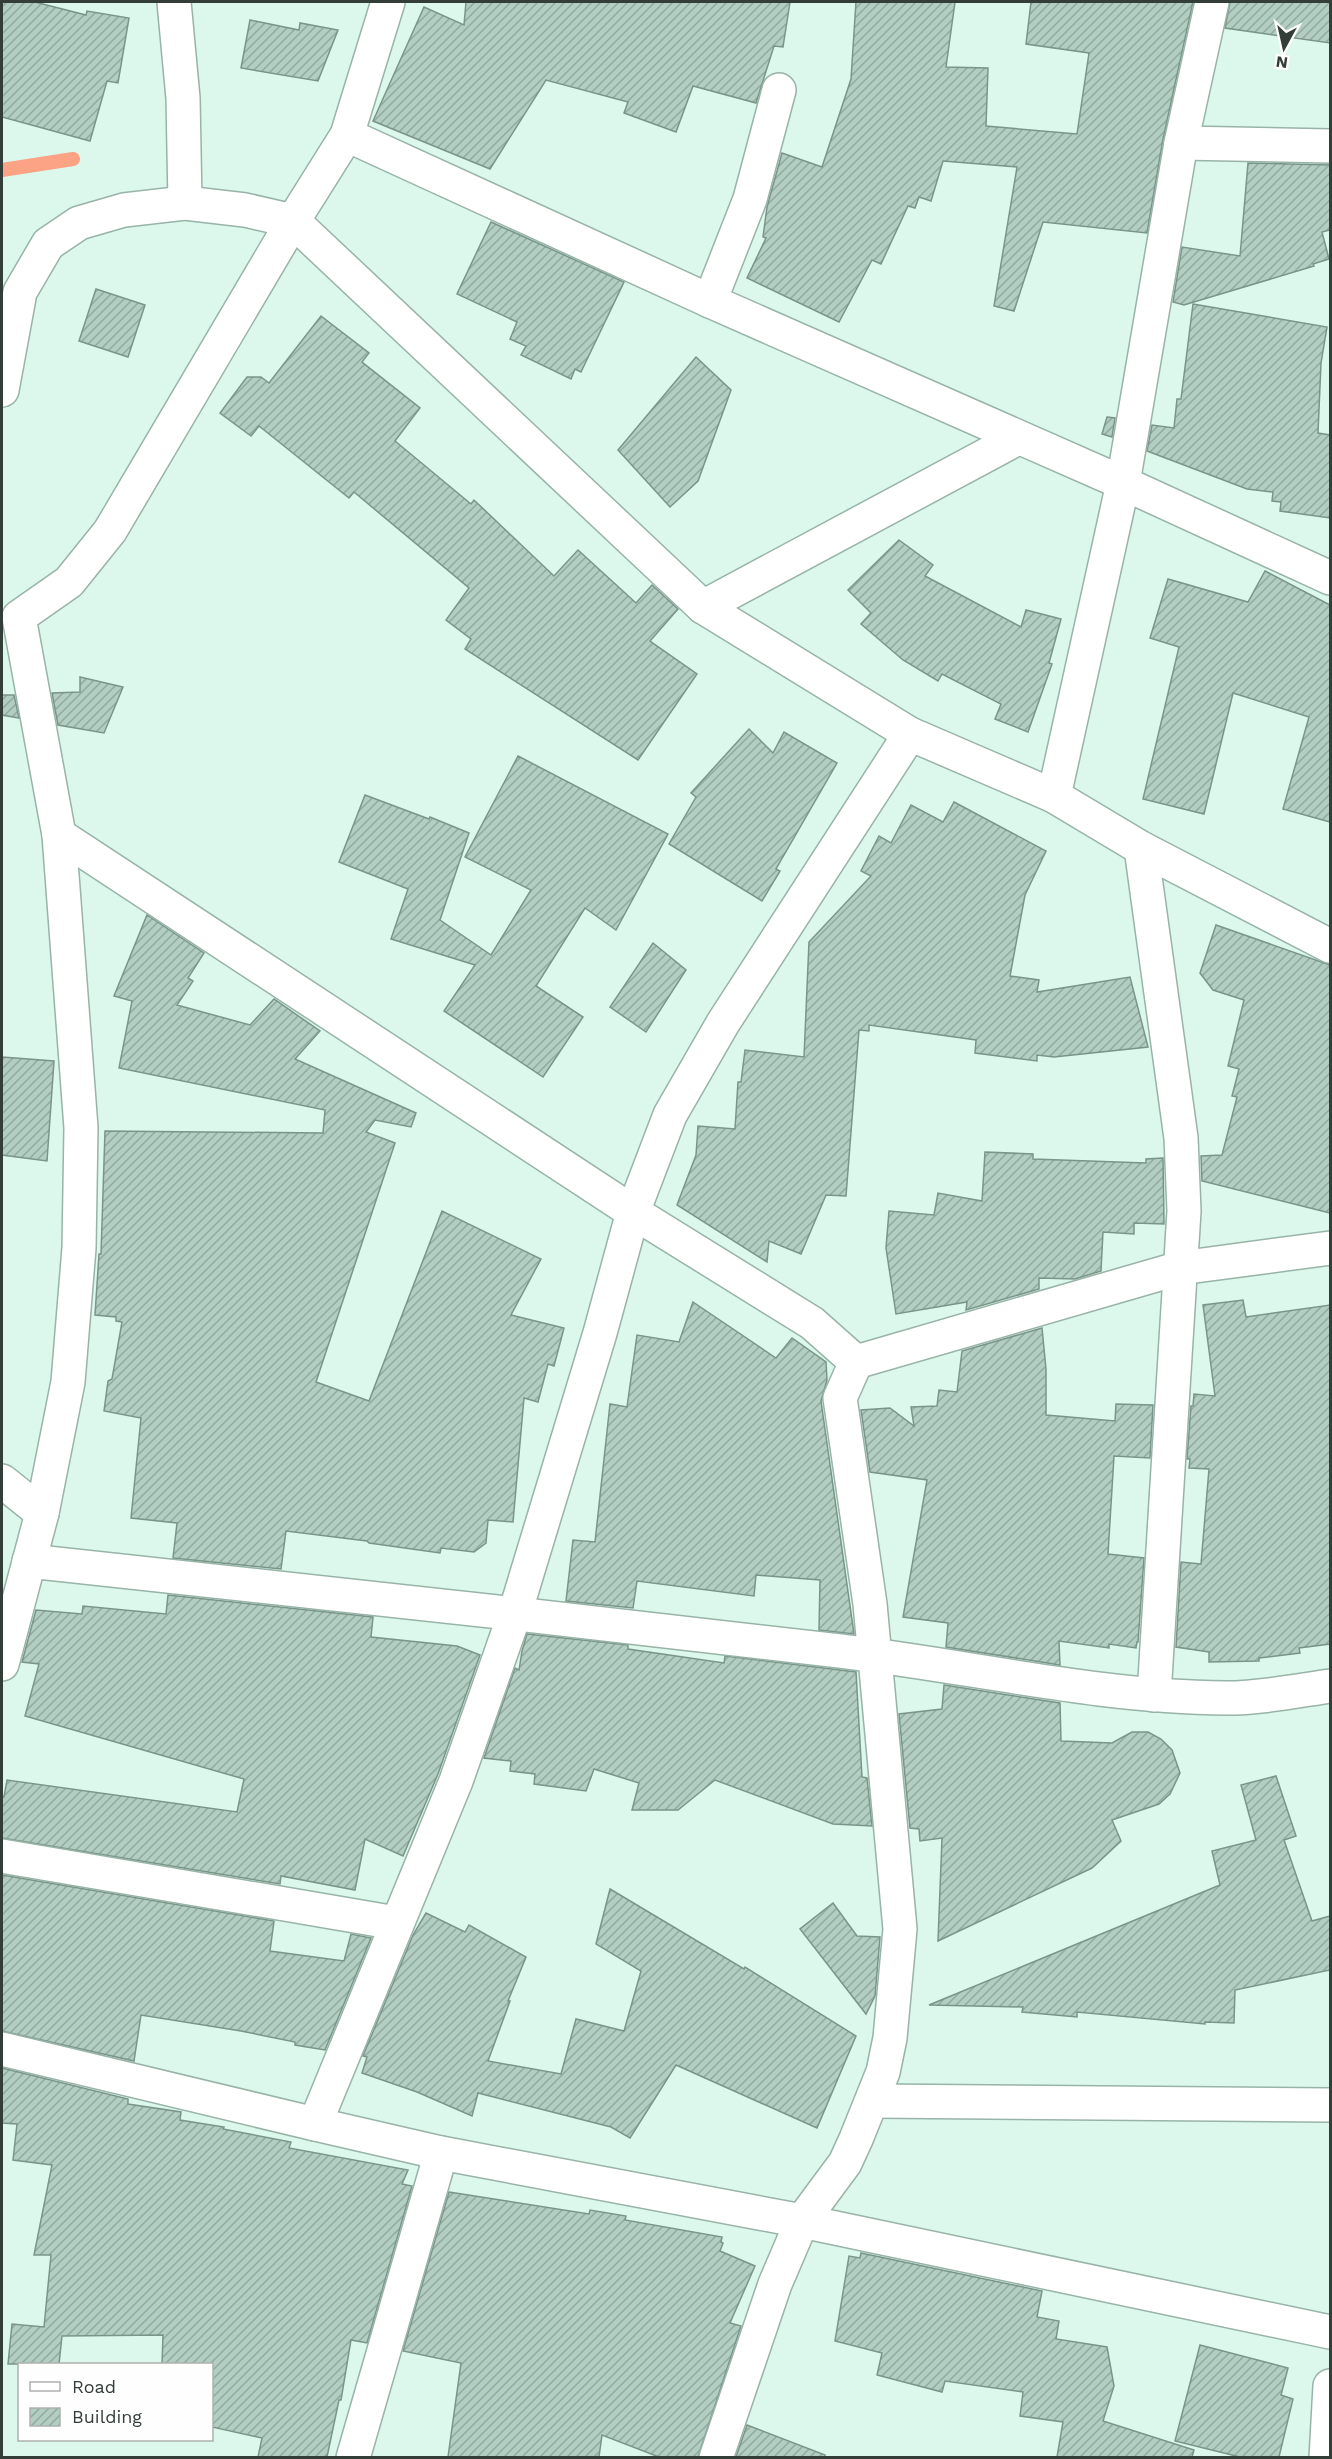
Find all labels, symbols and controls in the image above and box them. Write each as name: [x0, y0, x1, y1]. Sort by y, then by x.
north arrow: [1254, 18, 1314, 78]
text: N: [1275, 52, 1289, 73]
legend: [18, 2363, 213, 2441]
text: Road: [72, 2376, 116, 2397]
text: Building: [72, 2406, 142, 2427]

